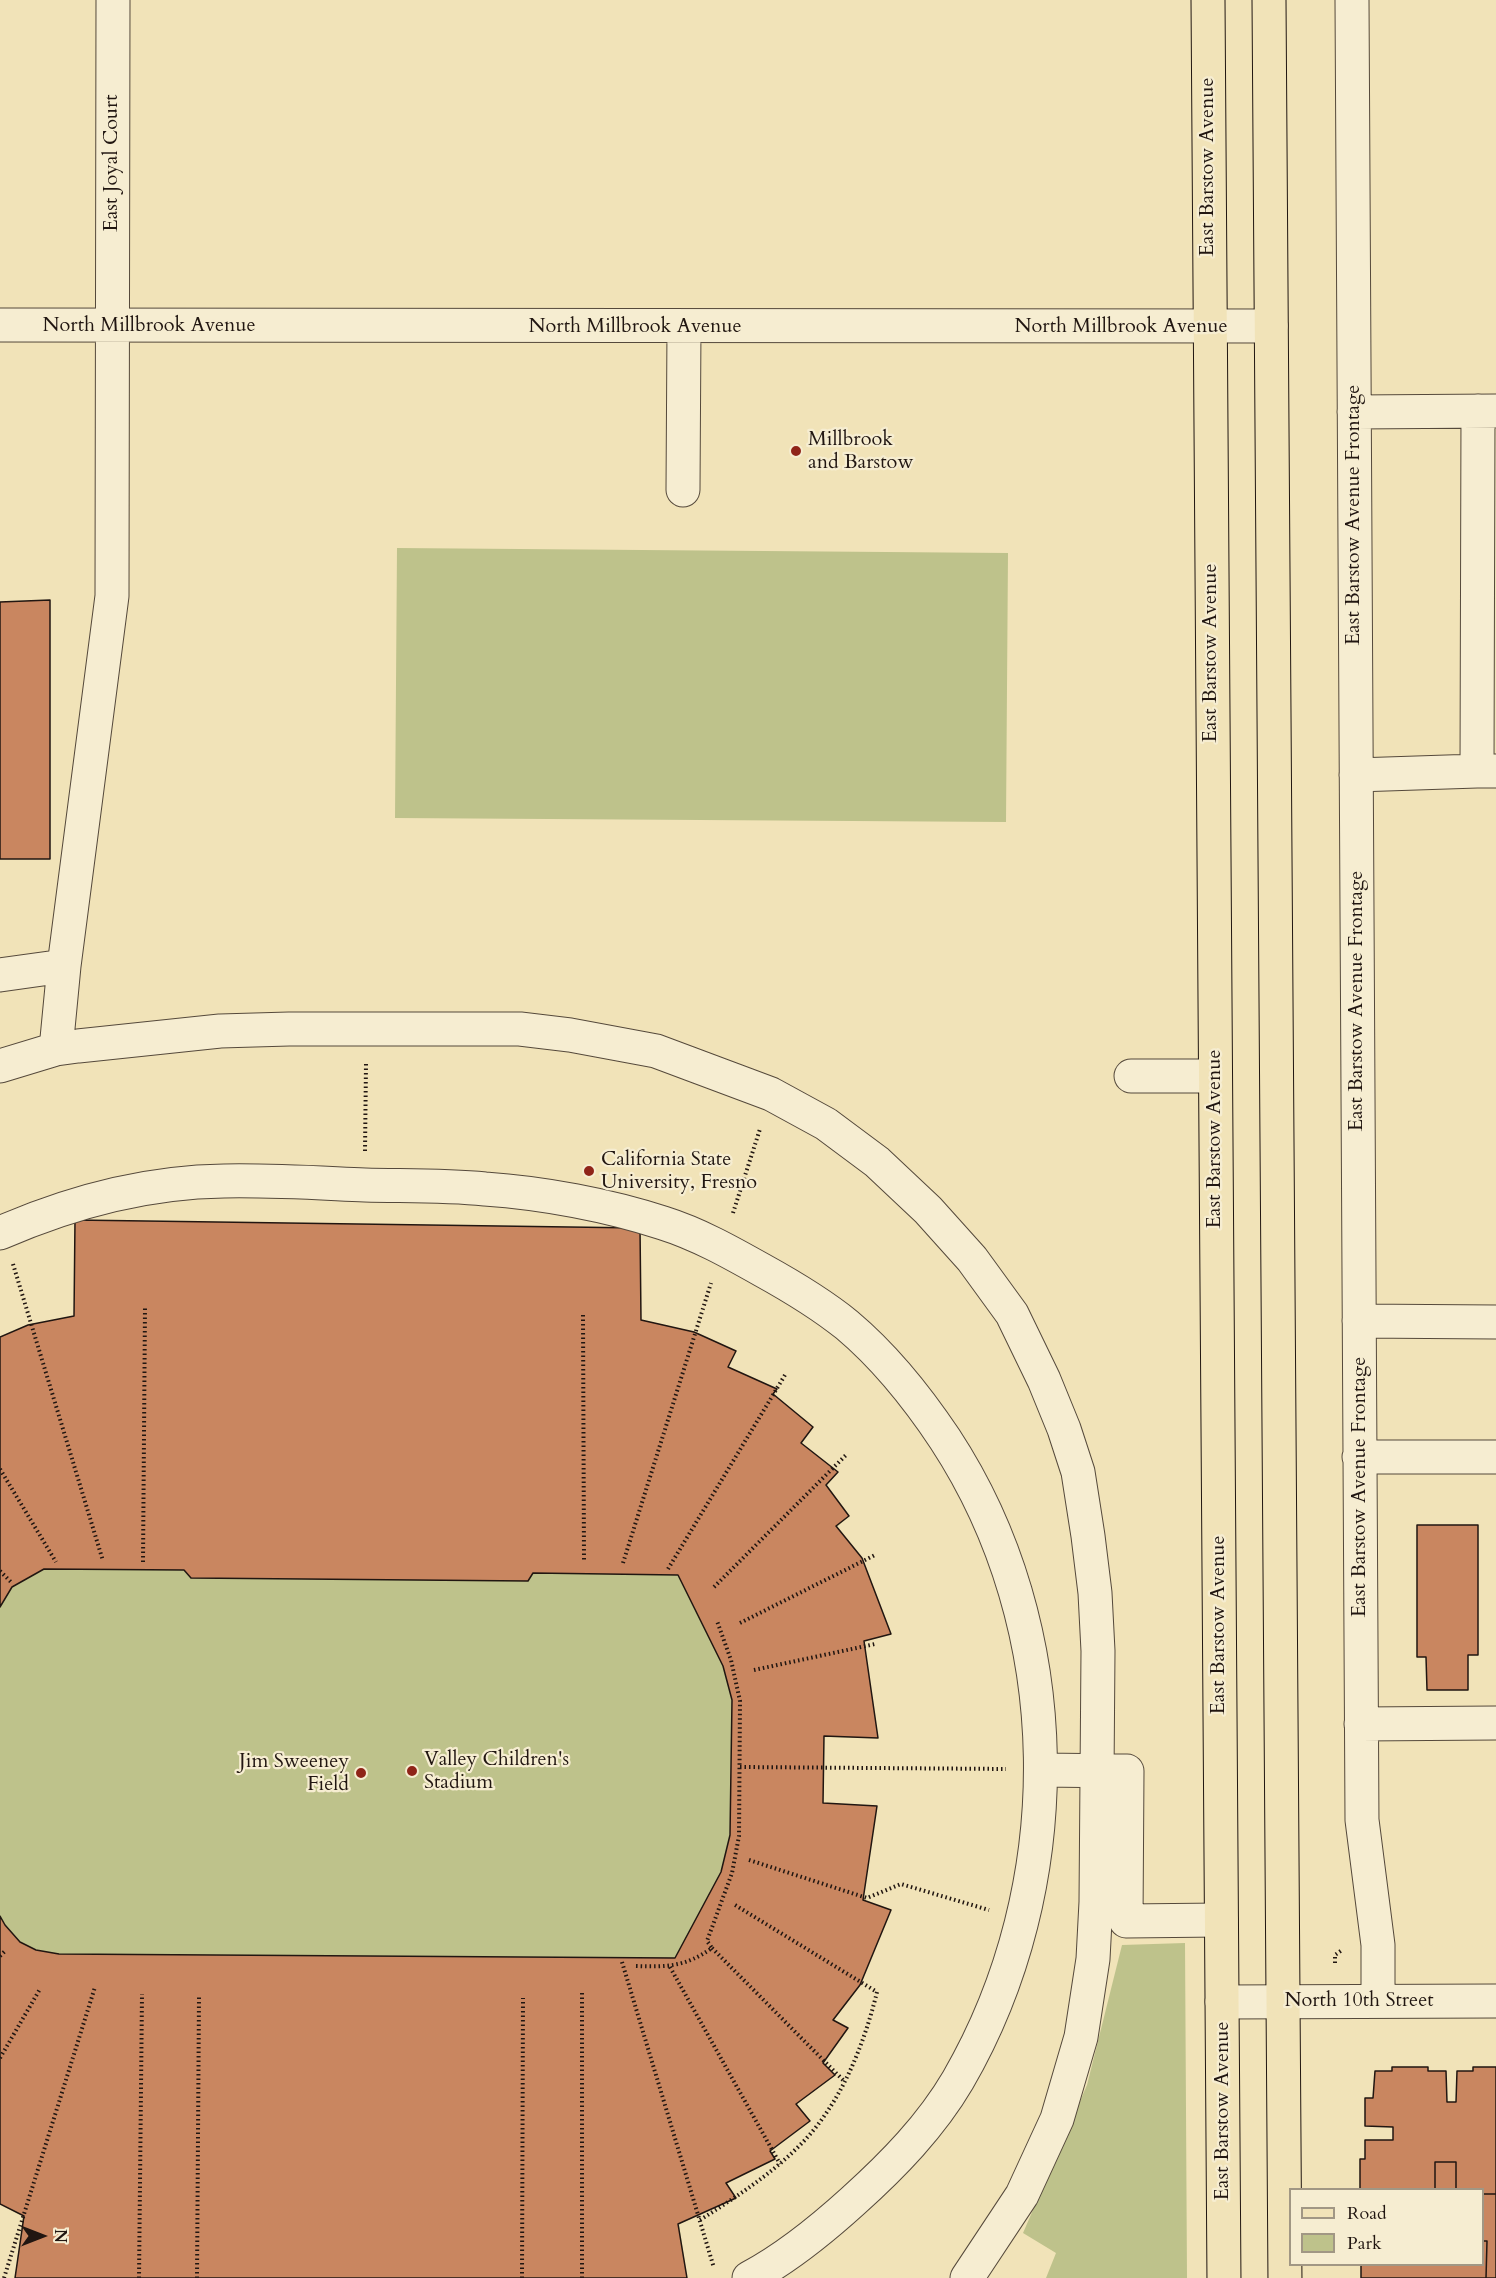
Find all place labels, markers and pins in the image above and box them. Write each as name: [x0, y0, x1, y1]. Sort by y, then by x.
place label: Millbrook and Barstow: [808, 428, 913, 475]
marker: Millbrook and Barstow: [789, 444, 803, 458]
place label: California State University, Fresno: [601, 1148, 757, 1195]
marker: California State University, Fresno: [582, 1164, 596, 1178]
place label: Valley Children's Stadium: [424, 1748, 569, 1795]
place label: Jim Sweeney Field: [239, 1750, 349, 1797]
marker: Valley Children's Stadium: [405, 1764, 419, 1778]
marker: Jim Sweeney Field: [354, 1766, 368, 1780]

